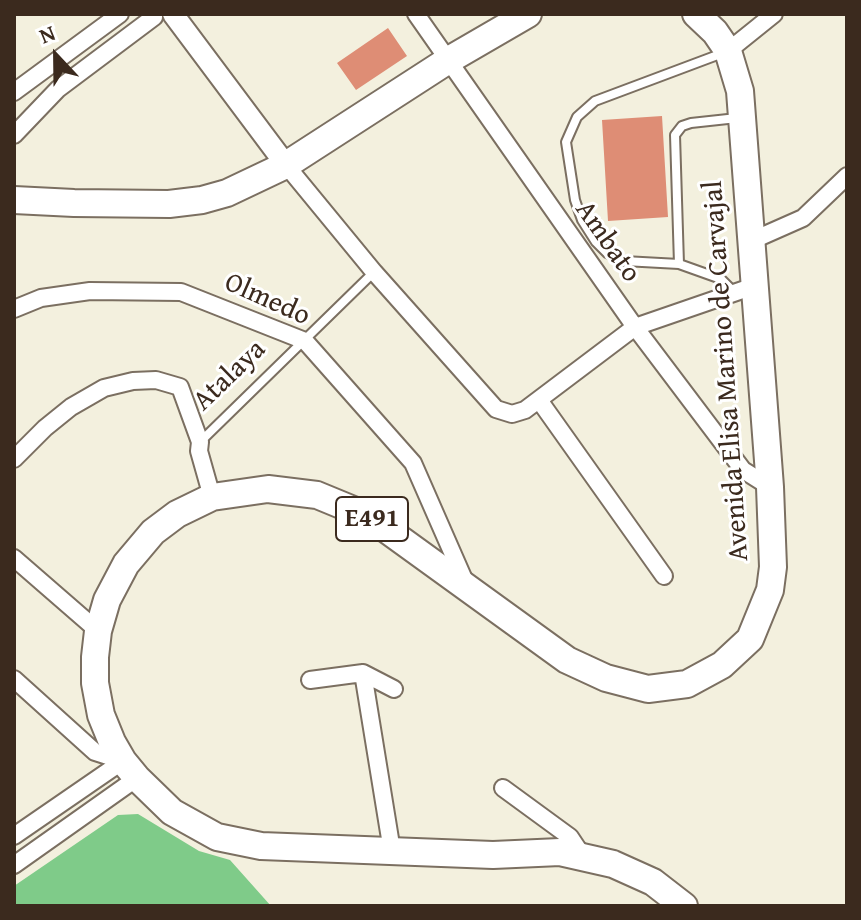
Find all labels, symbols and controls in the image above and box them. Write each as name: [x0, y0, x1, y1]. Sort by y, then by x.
north arrow: [16, 16, 96, 96]
text: N: [34, 16, 60, 51]
street label: Avenida Elisa Marino de Carvajal: [697, 179, 757, 563]
street label: Ambato: [567, 195, 647, 289]
street label: Olmedo: [219, 266, 315, 334]
street label: Atalaya: [187, 333, 273, 419]
road number: E491: [336, 497, 408, 541]

